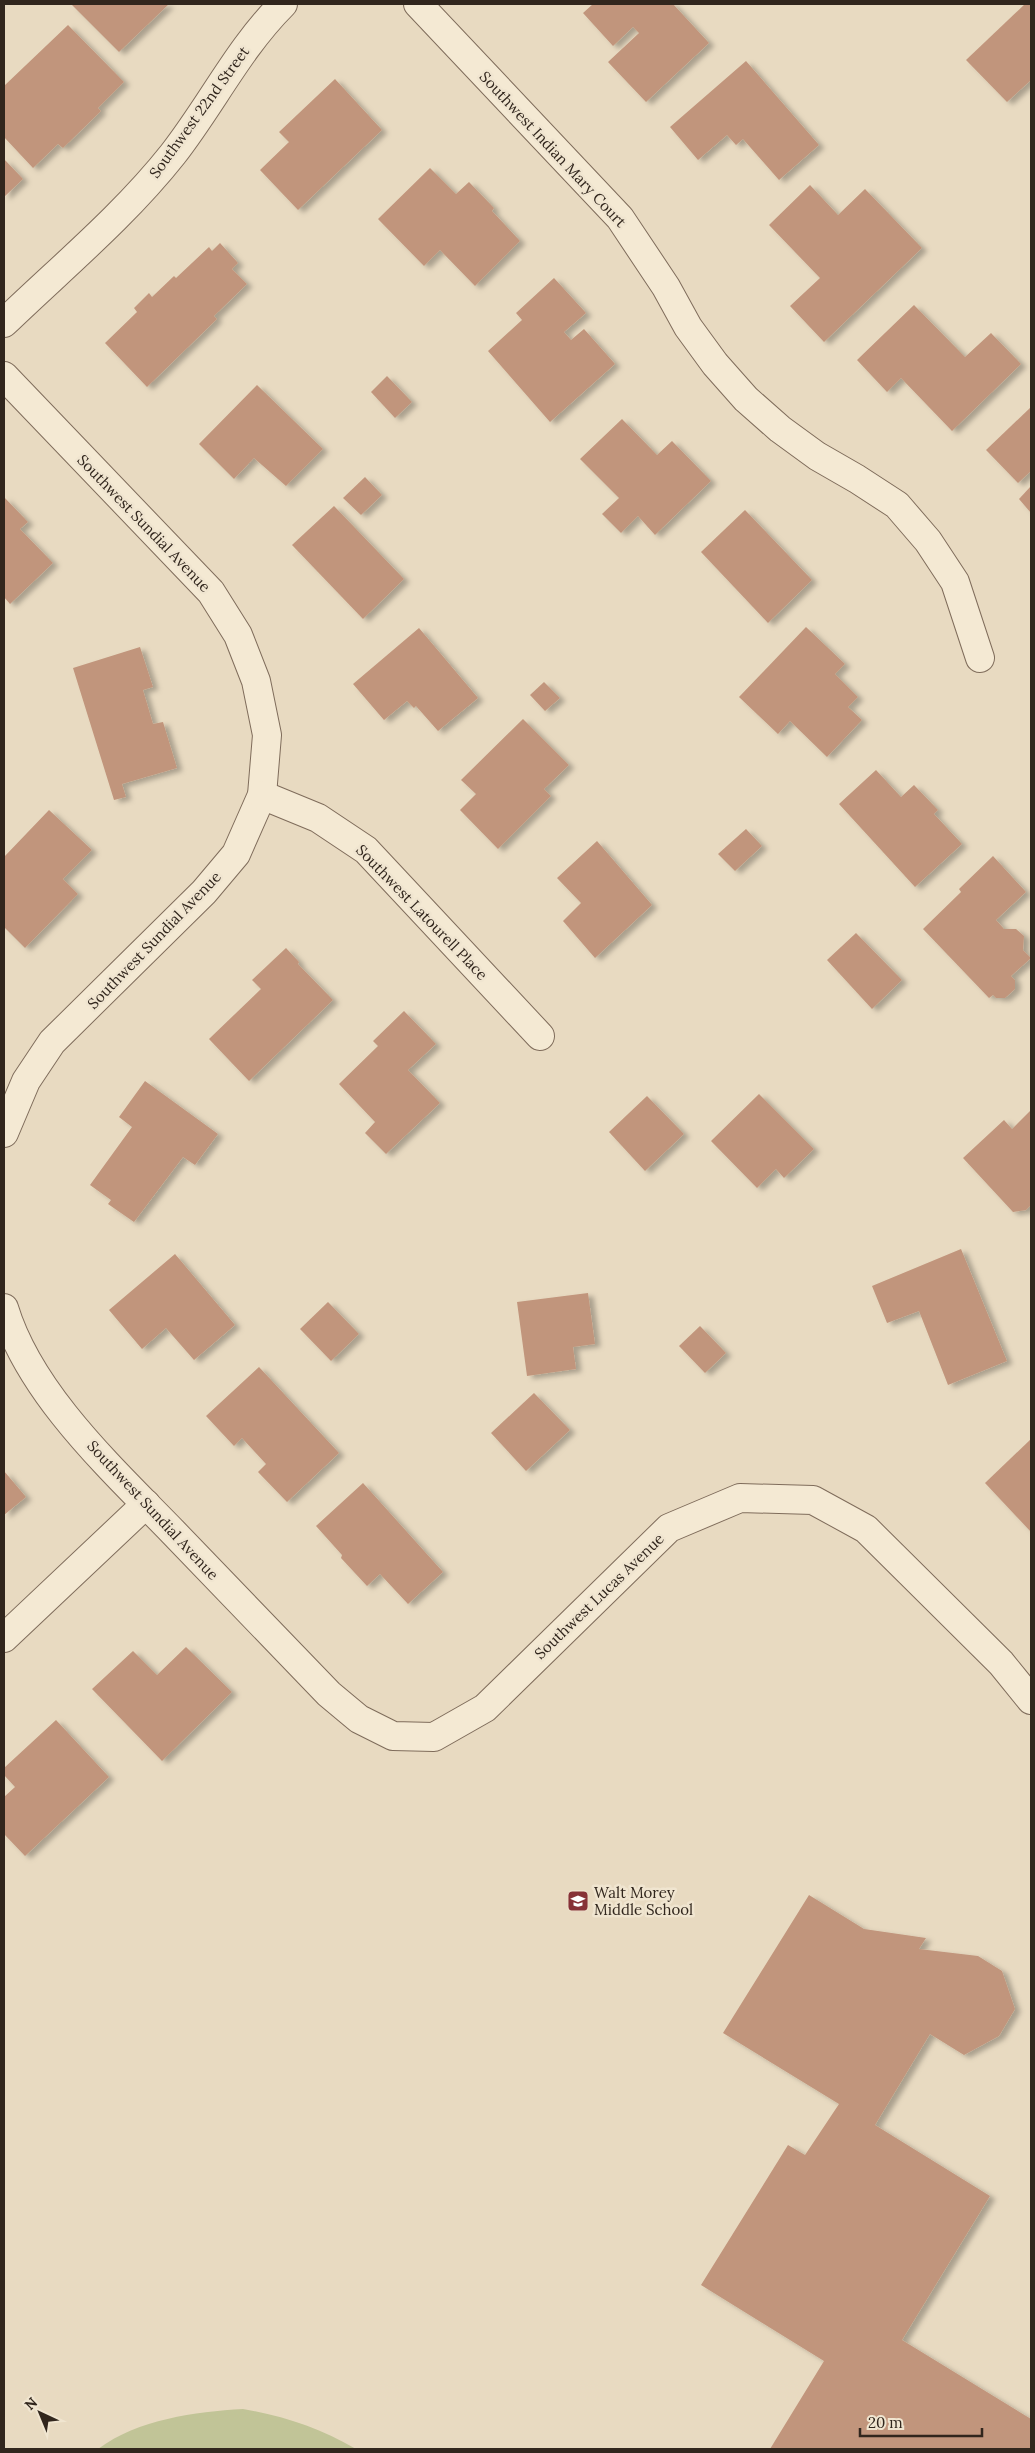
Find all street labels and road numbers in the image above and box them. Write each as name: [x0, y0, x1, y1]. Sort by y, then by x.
street label: Southwest 22nd Street: [145, 42, 253, 182]
street label: Southwest Indian Mary Court: [476, 67, 630, 231]
street label: Southwest Sundial Avenue: [73, 450, 215, 596]
street label: Southwest Latourell Place: [352, 840, 492, 984]
street label: Southwest Sundial Avenue: [83, 867, 225, 1013]
street label: Southwest Sundial Avenue: [83, 1436, 223, 1584]
street label: Southwest Lucas Avenue: [530, 1529, 668, 1663]

